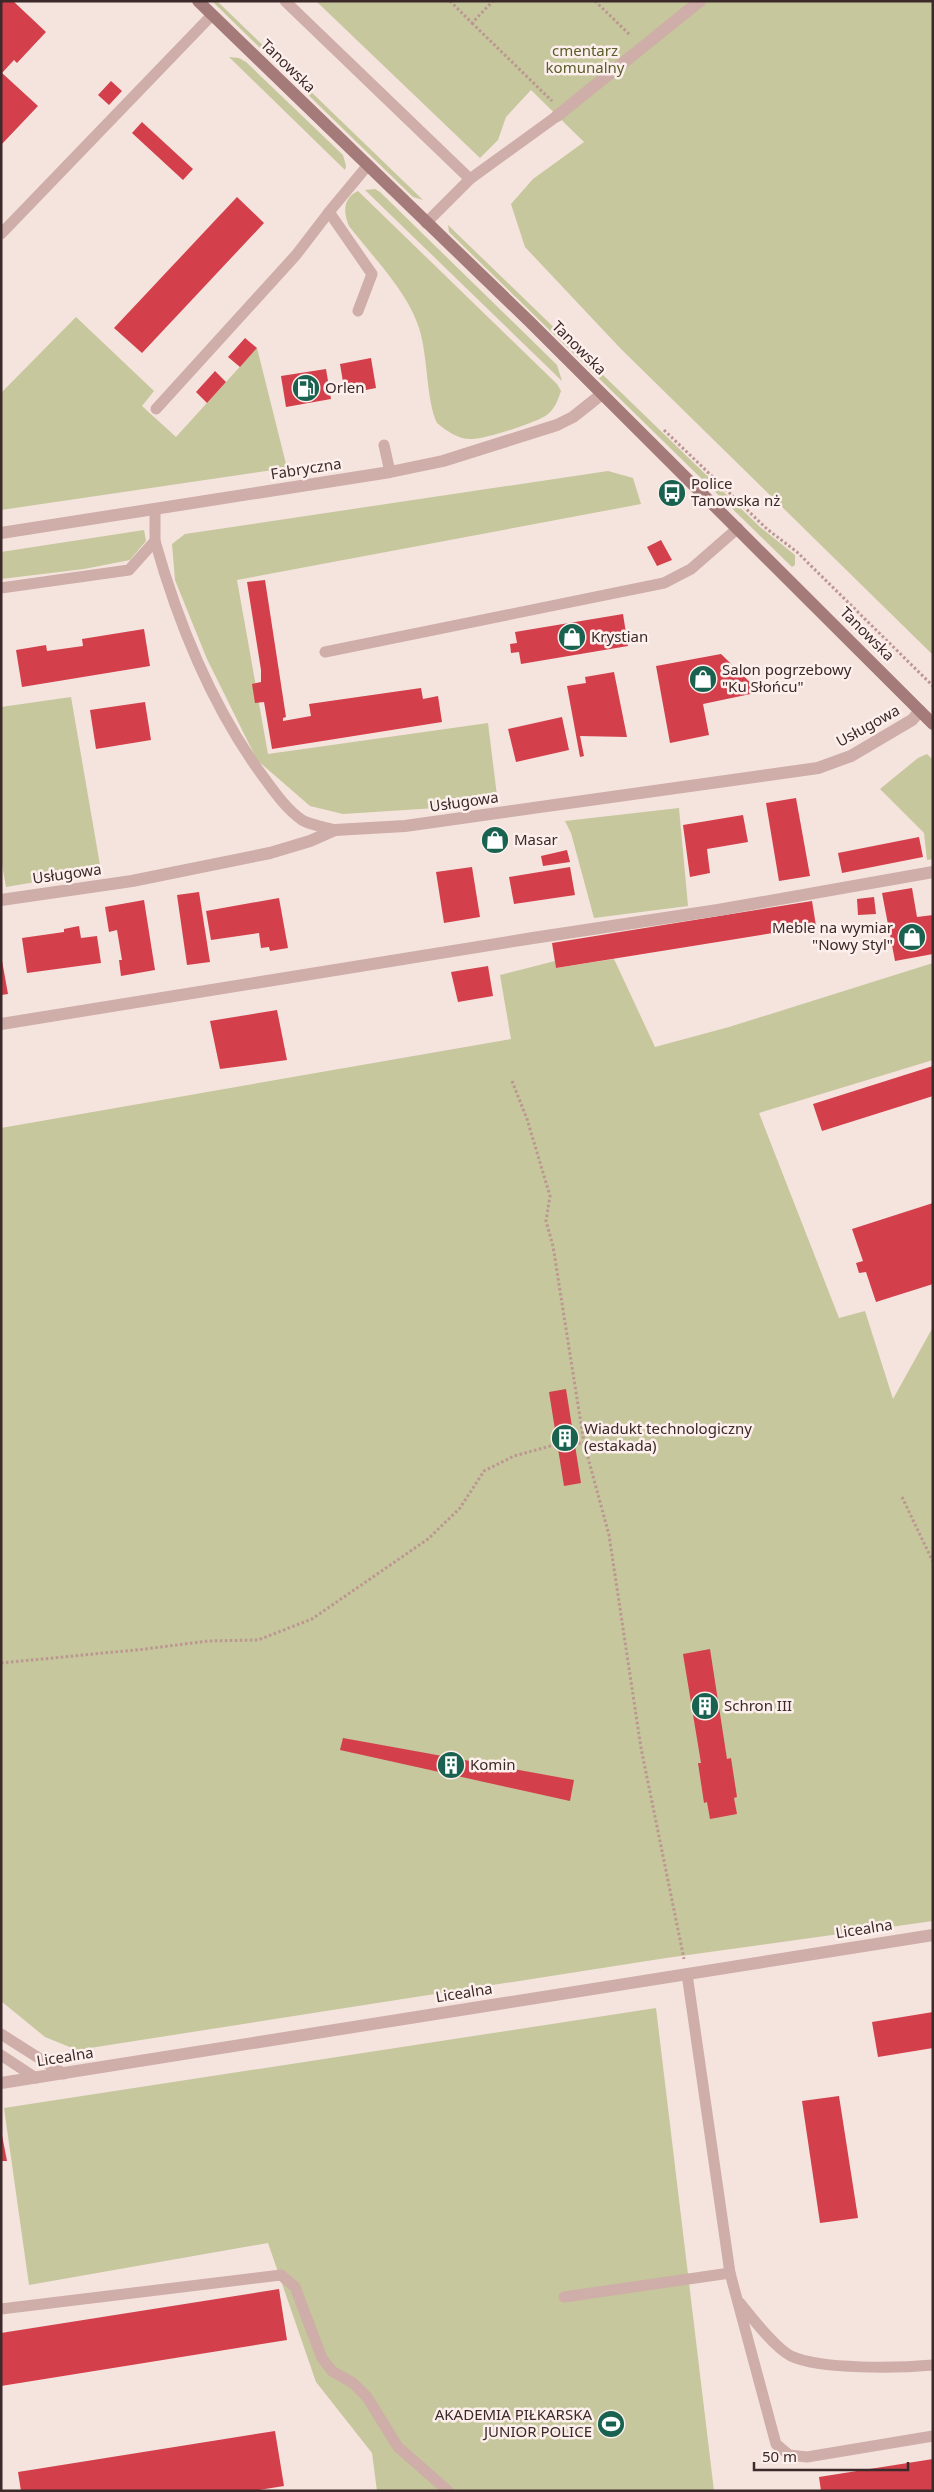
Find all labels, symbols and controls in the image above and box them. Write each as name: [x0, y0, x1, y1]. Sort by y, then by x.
street label: Tanowska: [257, 34, 320, 96]
park label: cmentarz komunalny: [546, 40, 625, 77]
street label: Tanowska: [548, 316, 611, 379]
fuel station icon: Orlen: [291, 373, 321, 403]
place label: Orlen: [325, 377, 365, 397]
street label: Fabryczna: [269, 453, 343, 483]
place label: Police Tanowska nż: [691, 473, 780, 510]
bus stop icon: Police Tanowska nż: [657, 478, 687, 508]
street label: Tanowska: [836, 602, 899, 665]
shop icon: Krystian: [557, 622, 587, 652]
place label: Krystian: [591, 626, 648, 646]
place label: Salon pogrzebowy "Ku Słońcu": [722, 659, 852, 696]
shop icon: Salon pogrzebowy "Ku Słońcu": [688, 664, 718, 694]
street label: Usługowa: [832, 700, 903, 751]
street label: Usługowa: [428, 786, 500, 816]
shop icon: Masar: [480, 825, 510, 855]
place label: Masar: [514, 829, 558, 849]
street label: Usługowa: [31, 858, 103, 888]
place label: Meble na wymiar "Nowy Styl": [772, 917, 893, 954]
shop icon: Meble na wymiar "Nowy Styl": [897, 922, 927, 952]
place label: Wiadukt technologiczny (estakada): [584, 1418, 752, 1455]
building icon: Wiadukt technologiczny (estakada): [550, 1423, 580, 1453]
building icon: Schron III: [690, 1691, 720, 1721]
place label: Schron III: [724, 1695, 792, 1715]
building icon: Komin: [436, 1750, 466, 1780]
place label: Komin: [470, 1754, 516, 1774]
street label: Licealna: [834, 1914, 894, 1942]
street label: Licealna: [434, 1978, 494, 2006]
street label: Licealna: [35, 2042, 95, 2070]
place label: AKADEMIA PIŁKARSKA JUNIOR POLICE: [435, 2404, 592, 2441]
sports icon: AKADEMIA PIŁKARSKA JUNIOR POLICE: [596, 2409, 626, 2439]
scale bar: [754, 2440, 908, 2472]
text: 50 m: [762, 2446, 797, 2466]

